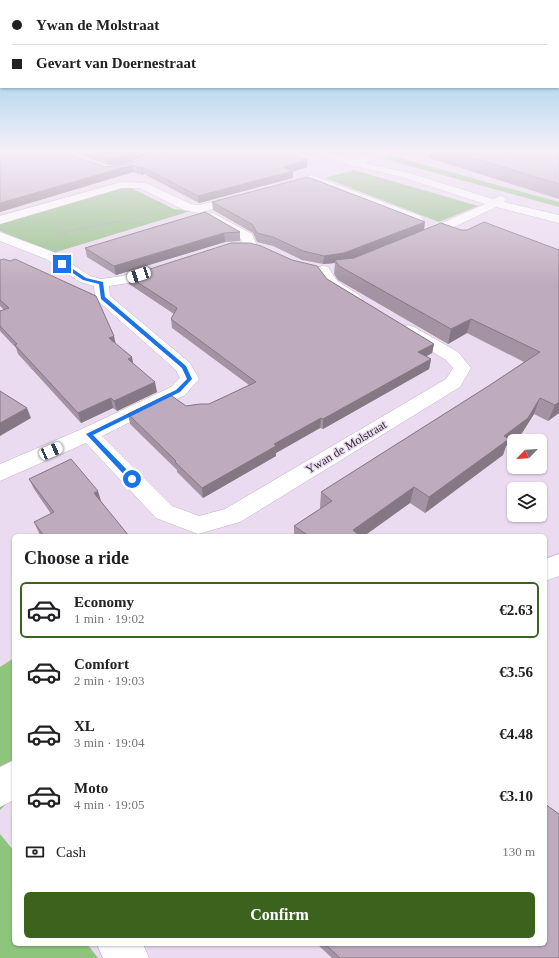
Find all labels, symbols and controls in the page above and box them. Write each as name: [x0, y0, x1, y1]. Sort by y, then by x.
text: Ywan de Molstraat: [36, 17, 159, 33]
text: Gevart van Doernestraat: [36, 55, 196, 71]
route end: [53, 255, 71, 273]
car: [126, 266, 152, 284]
street label: Ywan de Molstraat: [303, 417, 390, 477]
north arrow: [507, 434, 547, 474]
map controls: [507, 434, 547, 522]
car: [38, 441, 64, 461]
route start: [123, 470, 141, 488]
button: layers: [507, 482, 547, 522]
text: Choose a ride: [24, 548, 129, 568]
icon: car: [26, 592, 62, 628]
text: Economy: [74, 594, 134, 610]
text: €2.63: [499, 602, 533, 618]
text: 1 min · 19:02: [74, 611, 144, 626]
icon: car: [26, 654, 62, 690]
text: Comfort: [74, 656, 129, 672]
text: €3.56: [499, 664, 533, 680]
text: 2 min · 19:03: [74, 673, 144, 688]
icon: car: [26, 716, 62, 752]
text: XL: [74, 718, 95, 734]
text: €4.48: [499, 726, 533, 742]
text: 3 min · 19:04: [74, 735, 144, 750]
icon: car: [26, 778, 62, 814]
text: Moto: [74, 780, 108, 796]
text: €3.10: [499, 788, 533, 804]
text: 4 min · 19:05: [74, 797, 144, 812]
icon: cash: [24, 841, 46, 863]
text: Cash: [56, 844, 86, 860]
text: 130 m: [502, 844, 535, 859]
button: Confirm: [24, 892, 535, 938]

